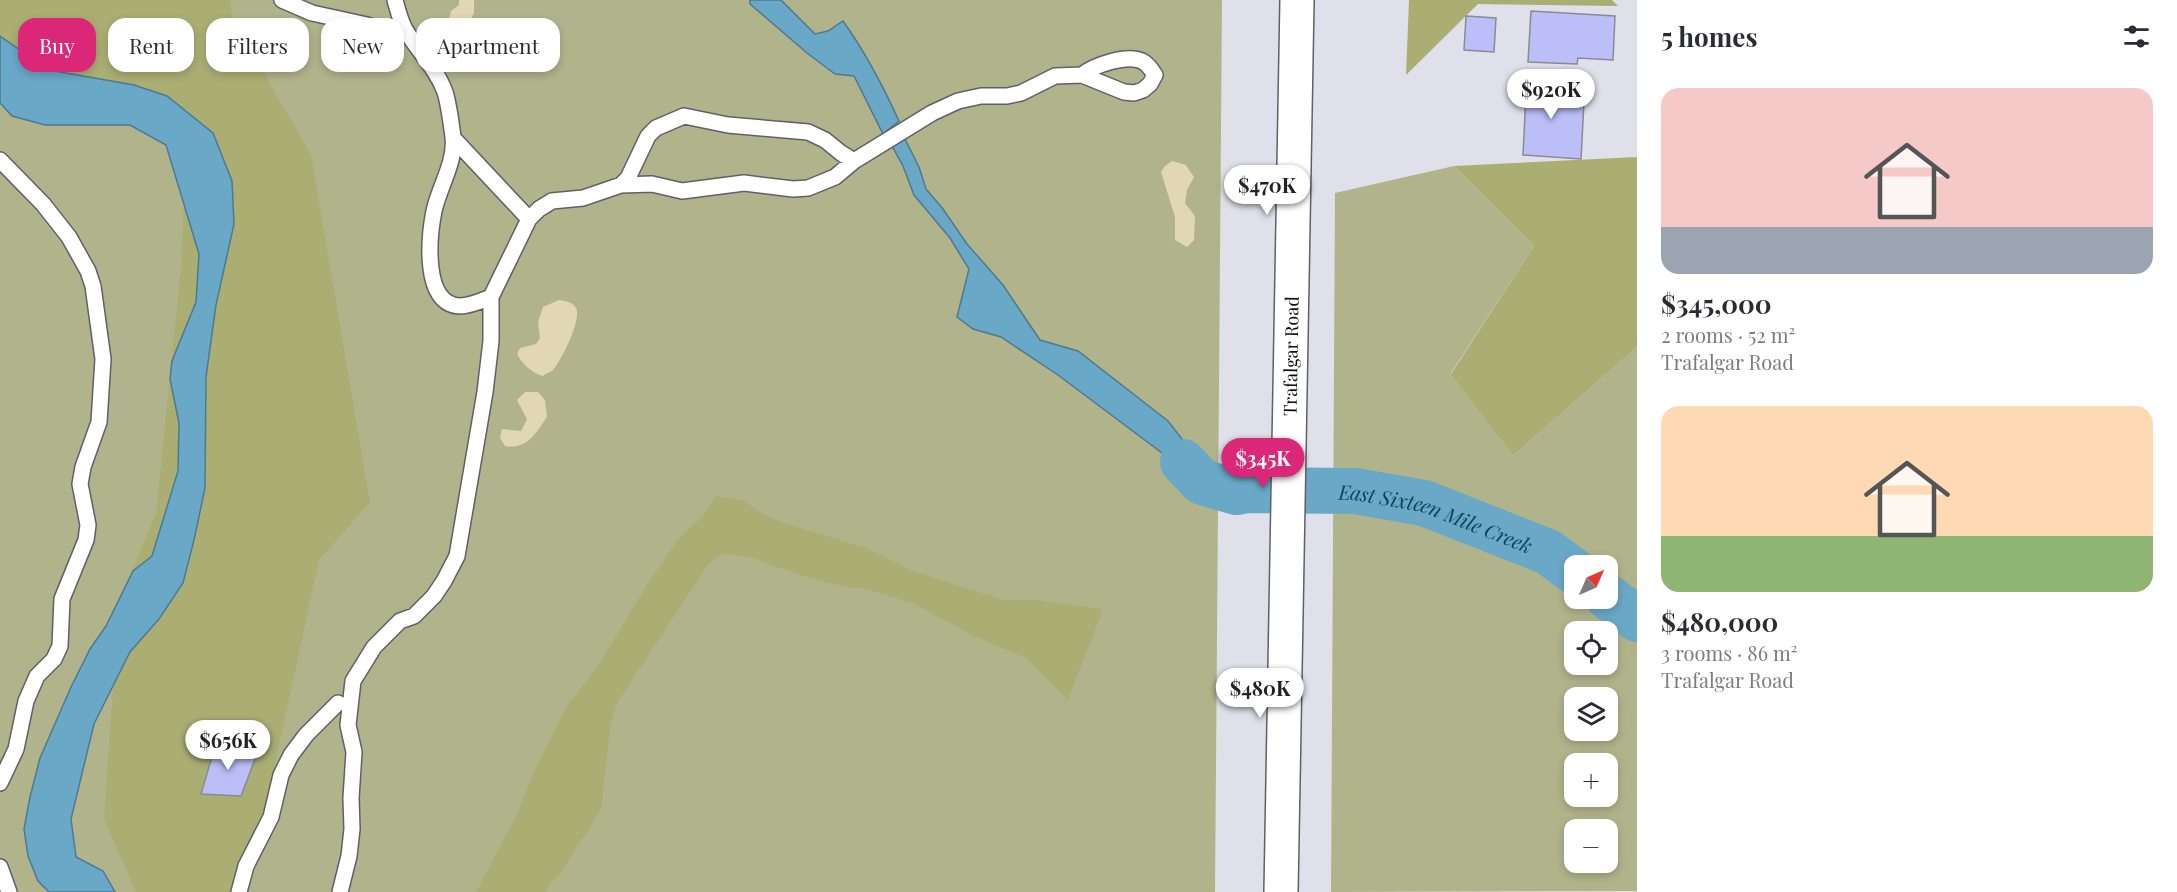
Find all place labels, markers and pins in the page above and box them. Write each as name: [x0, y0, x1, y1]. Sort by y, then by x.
pin: $920K: [1509, 69, 1593, 120]
pin: $470K: [1225, 165, 1309, 216]
pin: $345K: [1221, 438, 1305, 489]
pin: $480K: [1218, 668, 1302, 719]
pin: $656K: [186, 720, 270, 771]

